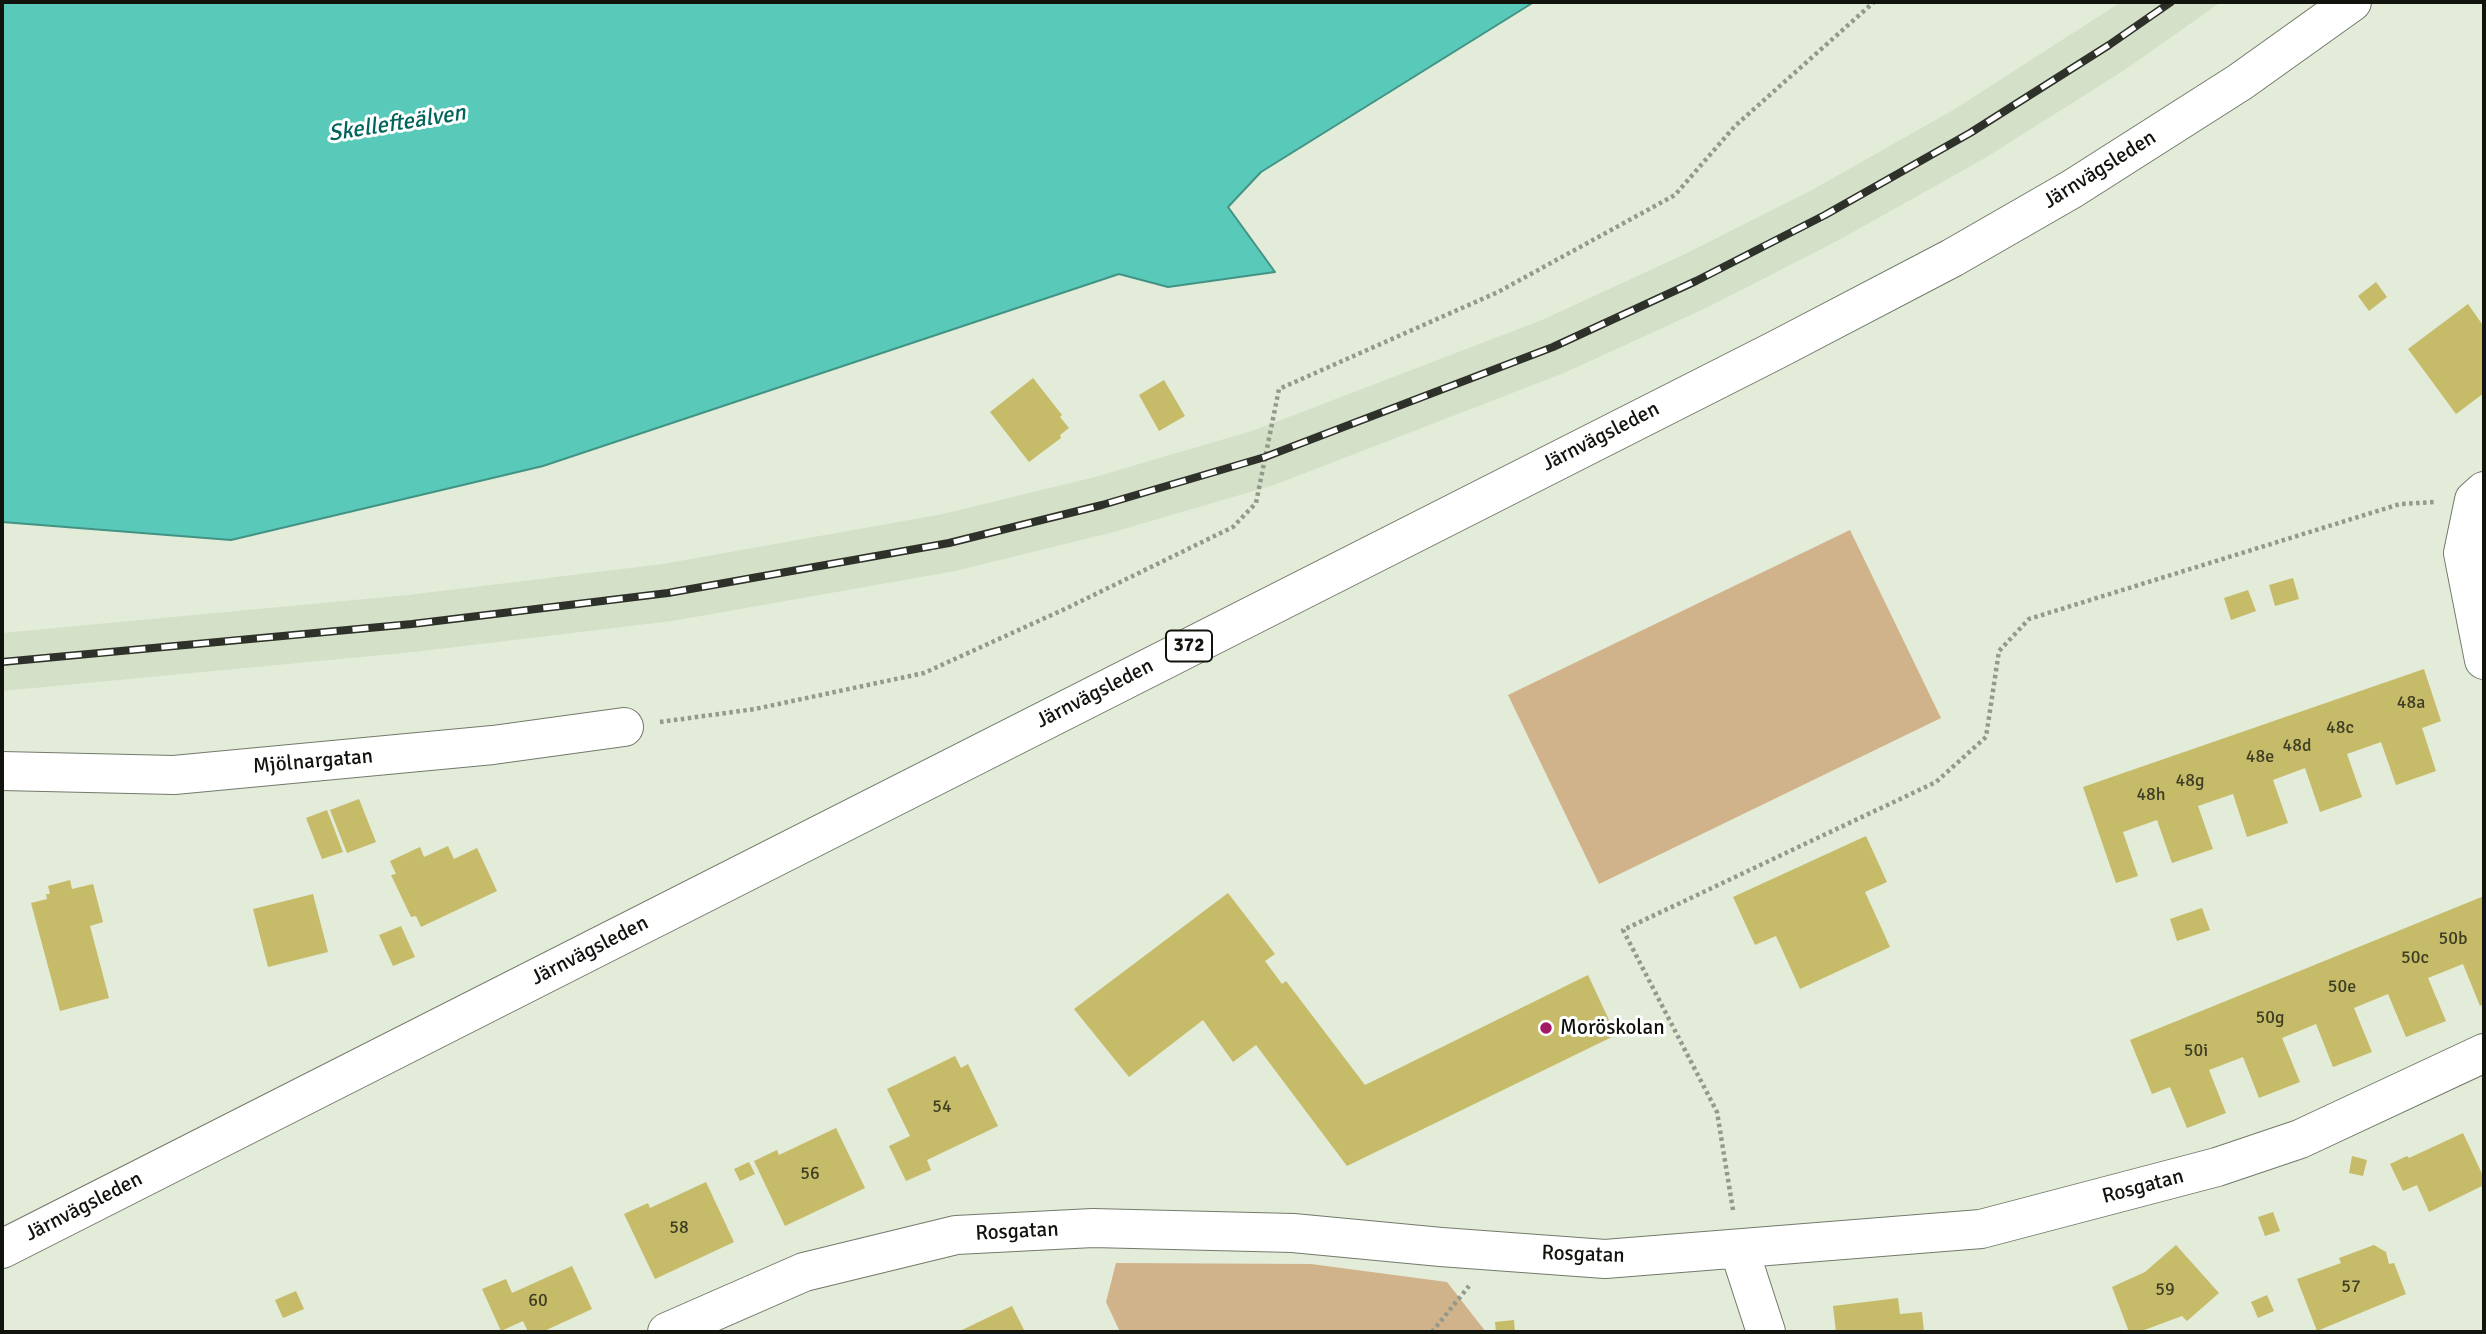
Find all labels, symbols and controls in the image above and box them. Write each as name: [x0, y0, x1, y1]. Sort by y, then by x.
water label: Skellefteälven: [326, 100, 468, 148]
street label: Järnvägsleden: [2039, 125, 2161, 215]
street label: Järnvägsleden: [1538, 397, 1664, 477]
road number: 372: [1166, 631, 1212, 662]
street label: Järnvägsleden: [1032, 654, 1158, 734]
house number: 48a: [2397, 692, 2425, 714]
house number: 48c: [2326, 717, 2354, 739]
house number: 48d: [2283, 735, 2311, 757]
street label: Mjölnargatan: [252, 744, 374, 780]
house number: 48e: [2246, 746, 2274, 768]
house number: 48g: [2176, 770, 2204, 792]
house number: 48h: [2136, 784, 2166, 806]
street label: Järnvägsleden: [527, 911, 653, 991]
house number: 50b: [2439, 928, 2467, 950]
house number: 50c: [2401, 947, 2429, 969]
house number: 50e: [2328, 976, 2356, 998]
house number: 50g: [2256, 1007, 2284, 1029]
place label: Moröskolan: [1560, 1015, 1665, 1041]
marker: Moröskolan: [1538, 1020, 1554, 1036]
house number: 50i: [2184, 1040, 2208, 1062]
house number: 54: [932, 1096, 952, 1118]
house number: 56: [800, 1163, 820, 1185]
street label: Rosgatan: [2099, 1164, 2187, 1210]
street label: Järnvägsleden: [21, 1167, 147, 1247]
house number: 58: [669, 1217, 689, 1239]
street label: Rosgatan: [975, 1217, 1059, 1247]
street label: Rosgatan: [1541, 1241, 1625, 1269]
house number: 57: [2341, 1276, 2361, 1298]
house number: 59: [2155, 1279, 2175, 1301]
house number: 60: [528, 1290, 548, 1312]

